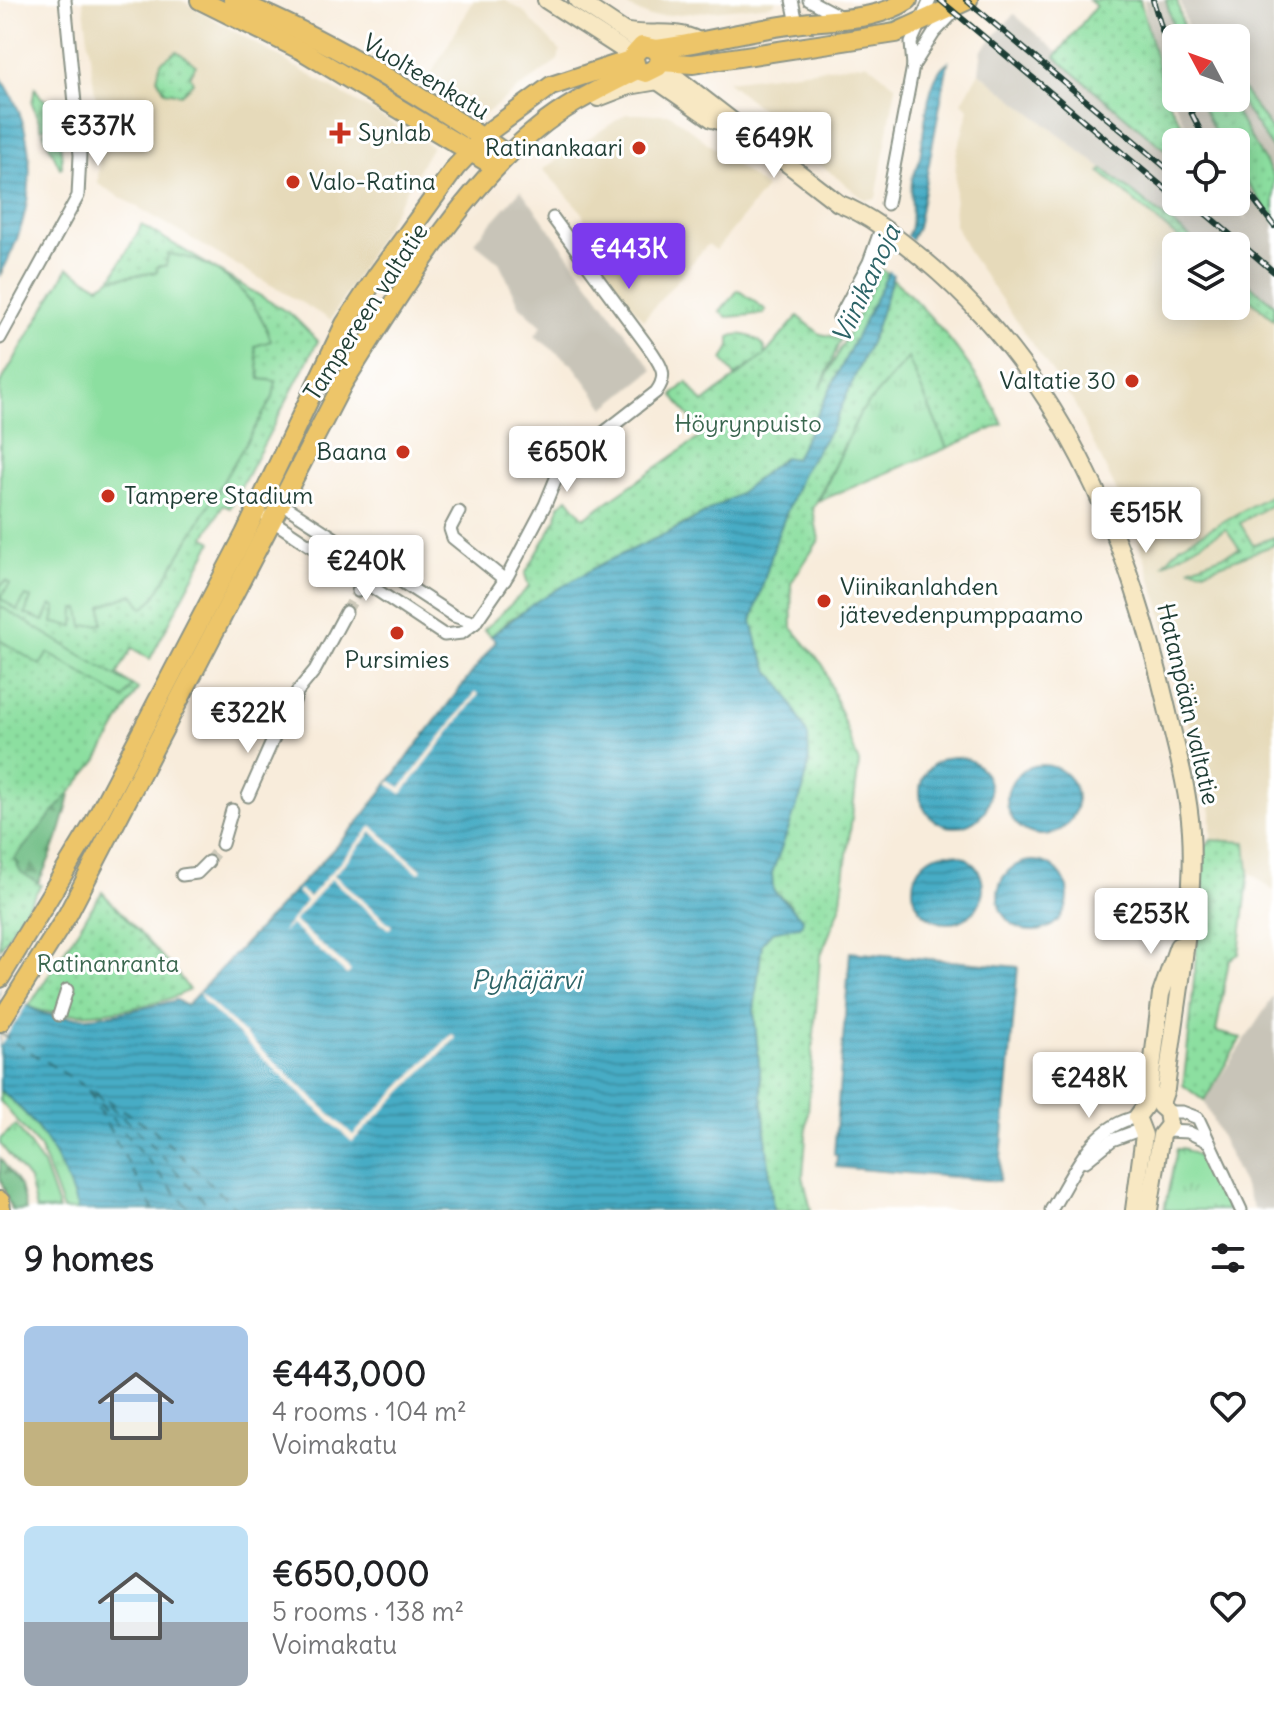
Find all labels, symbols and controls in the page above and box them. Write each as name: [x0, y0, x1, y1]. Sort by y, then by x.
north arrow: [1162, 24, 1250, 112]
map controls: [1162, 24, 1250, 320]
street label: Vuolteenkatu: [358, 27, 495, 126]
pin: €337K: [42, 100, 154, 168]
text: €337K: [60, 109, 136, 142]
pin: €649K: [718, 112, 830, 180]
place label: Synlab: [358, 117, 431, 147]
text: €649K: [735, 121, 813, 154]
marker: Synlab: [329, 122, 351, 144]
button: locate: [1162, 128, 1250, 216]
place label: Ratinankaari: [485, 132, 623, 162]
marker: Ratinankaari: [630, 139, 648, 157]
place label: Valo-Ratina: [309, 166, 436, 196]
marker: Valo-Ratina: [284, 173, 302, 191]
street label: Tampereen valtatie: [297, 217, 434, 406]
water label: Viinikanoja: [824, 218, 908, 348]
pin: €443K: [573, 223, 685, 291]
text: €443K: [590, 232, 668, 265]
button: layers: [1162, 232, 1250, 320]
place label: Valtatie 30: [1000, 365, 1116, 395]
marker: Valtatie 30: [1123, 372, 1141, 390]
park label: Höyrynpuisto: [674, 408, 822, 438]
pin: €650K: [511, 426, 623, 494]
text: €650K: [527, 435, 607, 468]
place label: Baana: [316, 436, 387, 466]
marker: Baana: [394, 443, 412, 461]
place label: Tampere Stadium: [124, 480, 313, 510]
marker: Tampere Stadium: [99, 487, 117, 505]
pin: €515K: [1090, 487, 1202, 555]
text: €515K: [1109, 496, 1183, 529]
pin: €240K: [310, 535, 422, 603]
text: €240K: [327, 544, 405, 577]
place label: Viinikanlahden jätevedenpumppaamo: [839, 571, 1083, 629]
marker: Viinikanlahden jätevedenpumppaamo: [815, 592, 833, 610]
street label: Hatanpään valtatie: [1151, 600, 1227, 808]
marker: Pursimies: [388, 624, 406, 642]
place label: Pursimies: [345, 644, 449, 674]
pin: €322K: [192, 687, 304, 755]
text: €322K: [210, 696, 286, 729]
pin: €253K: [1095, 888, 1207, 956]
text: €253K: [1113, 897, 1189, 930]
park label: Ratinanranta: [37, 948, 179, 978]
water label: Pyhäjärvi: [471, 963, 584, 996]
pin: €248K: [1033, 1052, 1145, 1120]
text: €248K: [1051, 1061, 1127, 1094]
icon: filters: [1206, 1236, 1250, 1280]
text: 9 homes: [24, 1237, 154, 1280]
text: €443,000: [272, 1352, 426, 1395]
icon: home: [88, 1358, 184, 1454]
icon: heart: [1206, 1384, 1250, 1428]
text: 4 rooms · 104 m²: [272, 1395, 467, 1428]
text: Voimakatu: [272, 1428, 397, 1461]
text: €650,000: [272, 1552, 430, 1595]
icon: home: [88, 1558, 184, 1654]
icon: heart: [1206, 1584, 1250, 1628]
text: 5 rooms · 138 m²: [272, 1595, 464, 1628]
text: Voimakatu: [272, 1628, 397, 1661]

